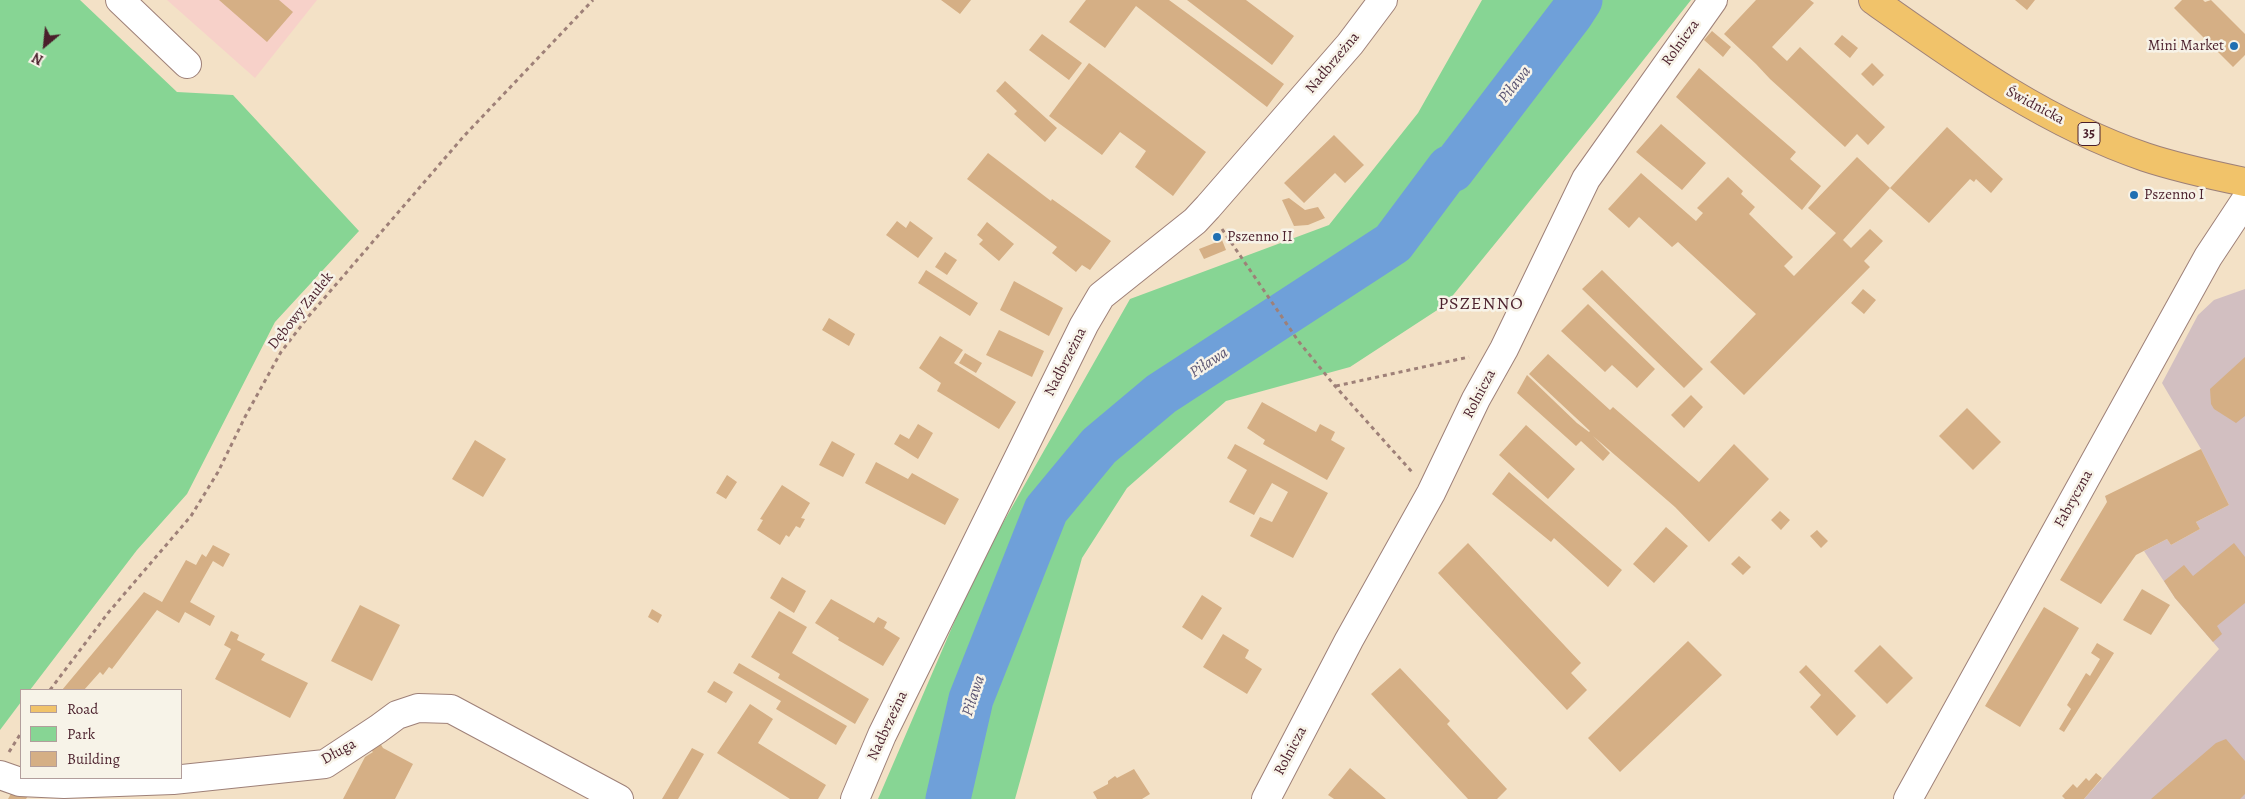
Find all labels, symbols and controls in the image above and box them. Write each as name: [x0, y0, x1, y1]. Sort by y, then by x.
street label: Rolnicza: [1658, 16, 1704, 70]
north arrow: [20, 20, 70, 70]
street label: Nadbrzeżna: [1302, 29, 1364, 97]
place label: Mini Market: [2148, 37, 2224, 55]
marker: Mini Market: [2228, 40, 2240, 52]
text: N: [29, 48, 47, 69]
water label: Piława: [1495, 63, 1535, 107]
street label: Świdnicka: [2003, 83, 2067, 129]
road number: 35: [2078, 122, 2100, 146]
place label: Pszenno I: [2144, 186, 2204, 204]
marker: Pszenno I: [2128, 189, 2140, 201]
place label: Pszenno II: [1227, 228, 1293, 246]
marker: Pszenno II: [1211, 231, 1223, 243]
street label: Dębowy Zaułek: [264, 269, 338, 353]
district label: PSZENNO: [1437, 294, 1525, 316]
street label: Nadbrzeżna: [1041, 325, 1091, 399]
water label: Piława: [1186, 344, 1232, 382]
street label: Rolnicza: [1460, 367, 1500, 421]
street label: Fabryczna: [2051, 467, 2097, 531]
water label: Piława: [958, 673, 990, 719]
street label: Nadbrzeżna: [864, 688, 912, 764]
legend: [20, 689, 182, 779]
text: Road: [67, 699, 98, 719]
text: Park: [67, 724, 95, 744]
street label: Rolnicza: [1271, 724, 1311, 778]
street label: Długa: [318, 735, 360, 769]
text: Building: [67, 749, 120, 769]

